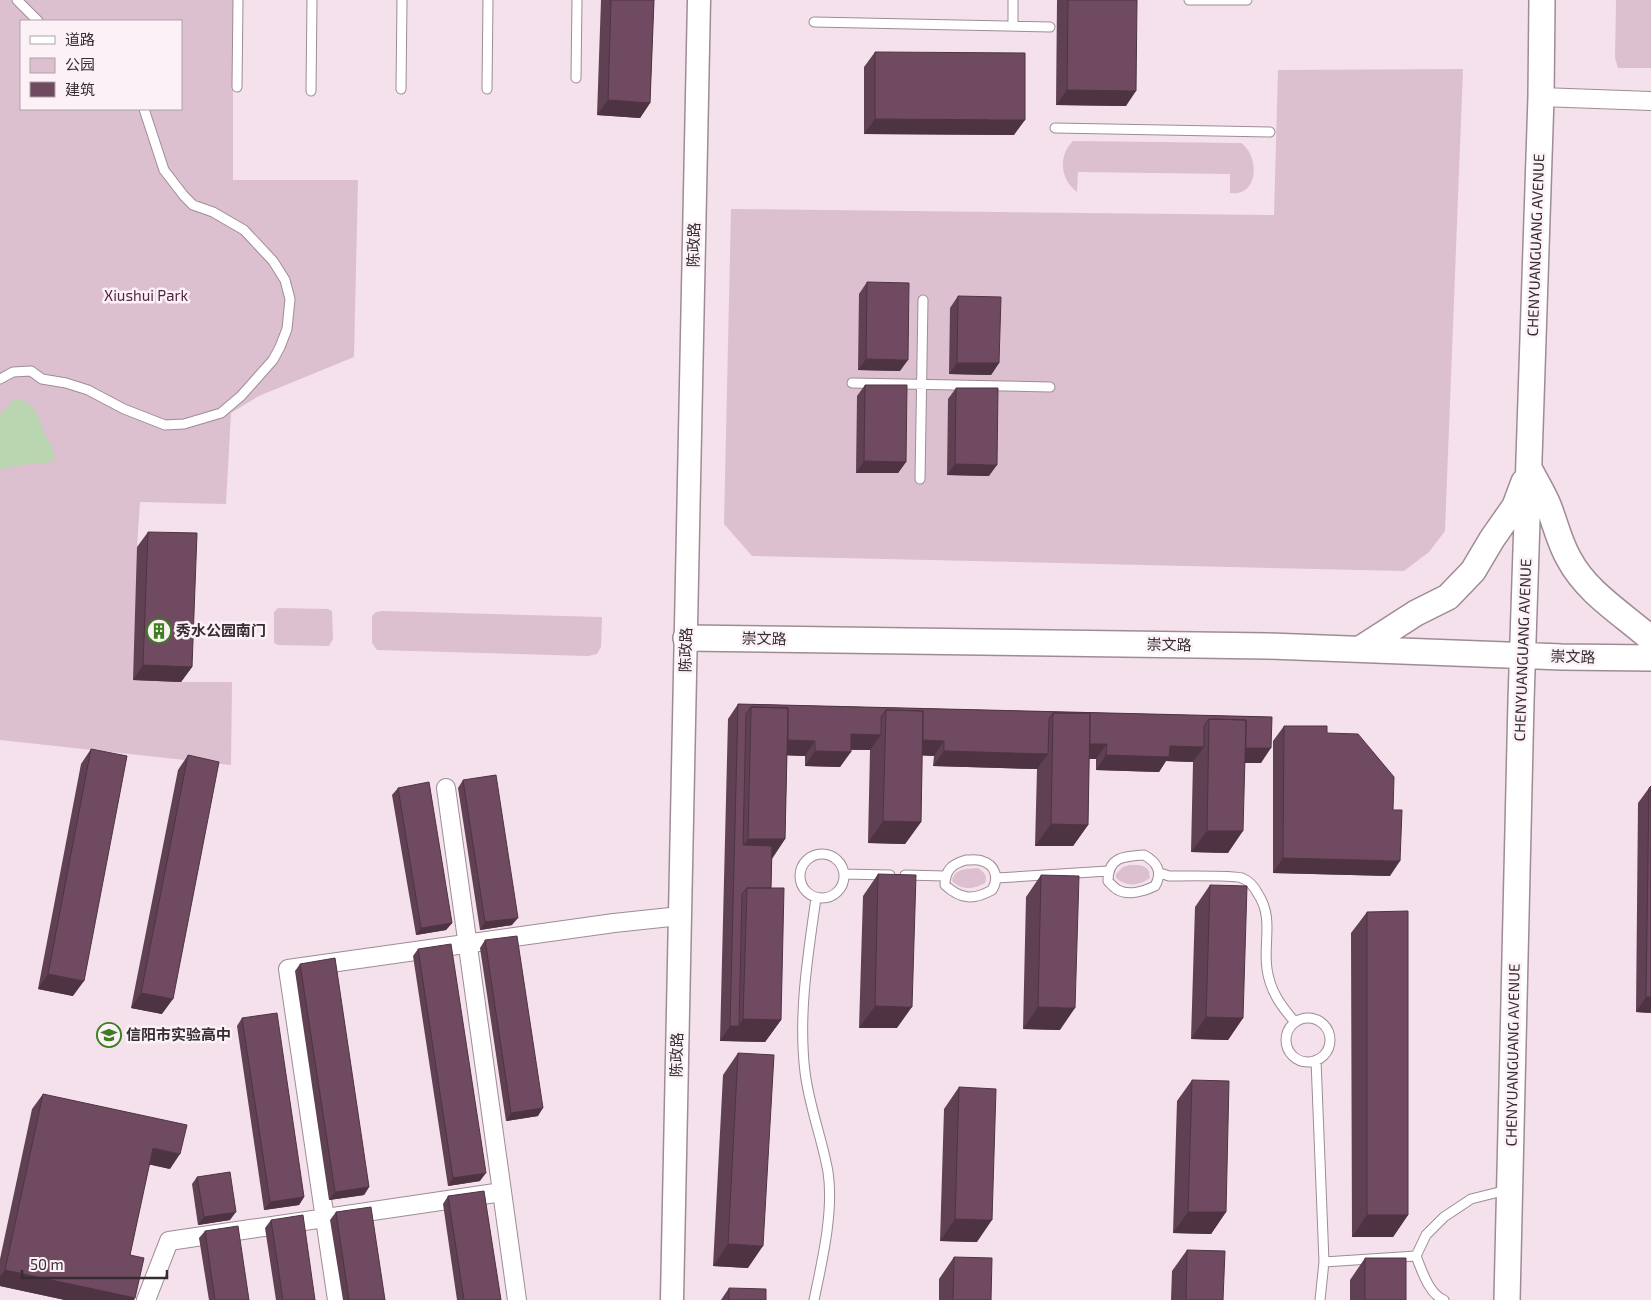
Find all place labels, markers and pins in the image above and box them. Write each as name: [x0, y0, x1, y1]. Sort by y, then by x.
building icon: 秀水公园南门: [146, 618, 172, 644]
place label: 秀水公园南门: [176, 621, 266, 639]
school or university icon: 信阳市实验高中: [96, 1022, 122, 1048]
place label: 信阳市实验高中: [126, 1025, 231, 1043]

